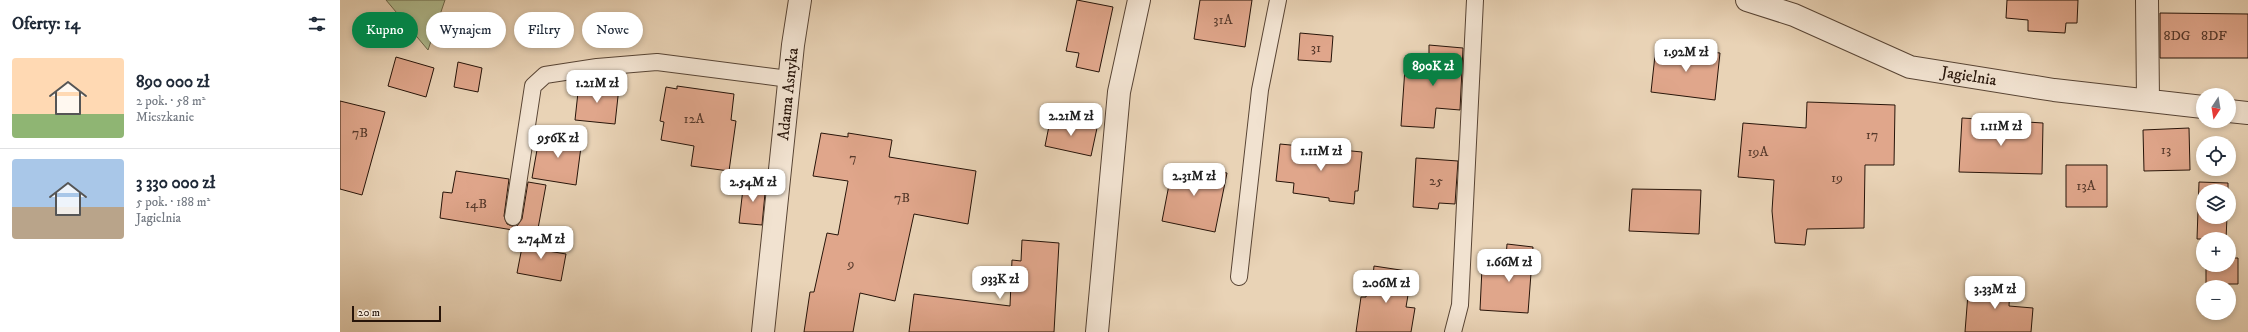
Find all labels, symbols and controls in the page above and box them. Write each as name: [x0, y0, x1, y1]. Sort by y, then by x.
house number: 31A: [1213, 11, 1234, 29]
chip: Kupno: [352, 12, 418, 48]
chip: Wynajem: [426, 12, 506, 48]
chip: Filtry: [514, 12, 574, 48]
chip: Nowe: [582, 12, 643, 48]
text: Oferty: 14: [12, 13, 80, 35]
icon: filters: [306, 13, 328, 35]
house number: 8DG: [2163, 27, 2191, 45]
house number: 8DF: [2201, 27, 2227, 45]
house number: 31: [1311, 39, 1321, 57]
pin: 1.92M zł: [1645, 39, 1727, 73]
text: 1.92M zł: [1664, 44, 1708, 60]
street label: Adama Asnyka: [773, 46, 803, 141]
pin: 890K zł: [1396, 53, 1470, 87]
text: 890K zł: [1412, 58, 1454, 74]
street label: Jagielnia: [1938, 61, 1998, 90]
pin: 1.21M zł: [556, 70, 638, 104]
text: 890 000 zł: [136, 71, 209, 93]
icon: home: [44, 74, 92, 122]
text: 1.21M zł: [575, 75, 619, 91]
north arrow: [2196, 88, 2236, 128]
map controls: [2196, 88, 2236, 320]
text: 2 pok. · 58 m²: [136, 93, 206, 109]
pin: 2.21M zł: [1030, 103, 1112, 137]
text: 2.21M zł: [1048, 108, 1094, 124]
text: Mieszkanie: [136, 109, 194, 125]
house number: 12A: [684, 110, 706, 128]
pin: 1.11M zł: [1960, 113, 2042, 147]
text: 1.11M zł: [1980, 118, 2022, 134]
house number: 7B: [352, 124, 368, 142]
pin: 956K zł: [521, 125, 595, 159]
house number: 17: [1866, 126, 1878, 144]
text: 956K zł: [537, 130, 579, 146]
button: locate: [2196, 136, 2236, 176]
pin: 1.11M zł: [1280, 138, 1362, 172]
house number: 13: [2161, 141, 2171, 159]
text: 1.11M zł: [1300, 143, 1342, 159]
house number: 19A: [1748, 143, 1770, 161]
house number: 7: [849, 149, 857, 167]
pin: 2.31M zł: [1153, 163, 1235, 197]
text: 2.31M zł: [1172, 168, 1216, 184]
pin: 2.54M zł: [712, 169, 794, 203]
house number: 19: [1831, 169, 1843, 187]
text: 3 330 000 zł: [136, 172, 215, 194]
house number: 25: [1429, 172, 1443, 190]
text: 2.54M zł: [730, 174, 776, 190]
icon: home: [44, 175, 92, 223]
house number: 13A: [2076, 177, 2097, 195]
button: layers: [2196, 184, 2236, 224]
house number: 7B: [894, 189, 910, 207]
text: 5 pok. · 188 m²: [136, 194, 210, 210]
house number: 14B: [465, 195, 487, 213]
text: Jagielnia: [136, 210, 181, 226]
pin: 2.74M zł: [500, 226, 582, 260]
text: 2.74M zł: [517, 231, 565, 247]
button: +: [2196, 232, 2236, 272]
pin: 1.66M zł: [1468, 249, 1550, 283]
text: 1.66M zł: [1486, 254, 1532, 270]
house number: 9: [847, 255, 855, 273]
pin: 933K zł: [963, 266, 1037, 300]
pin: 2.06M zł: [1345, 270, 1427, 304]
text: 933K zł: [981, 271, 1019, 287]
text: 2.06M zł: [1362, 275, 1410, 291]
pin: 3.33M zł: [1954, 276, 2036, 310]
button: −: [2196, 280, 2236, 320]
text: 3.33M zł: [1974, 281, 2016, 297]
scale bar: [352, 304, 441, 323]
text: 20 m: [358, 306, 380, 320]

